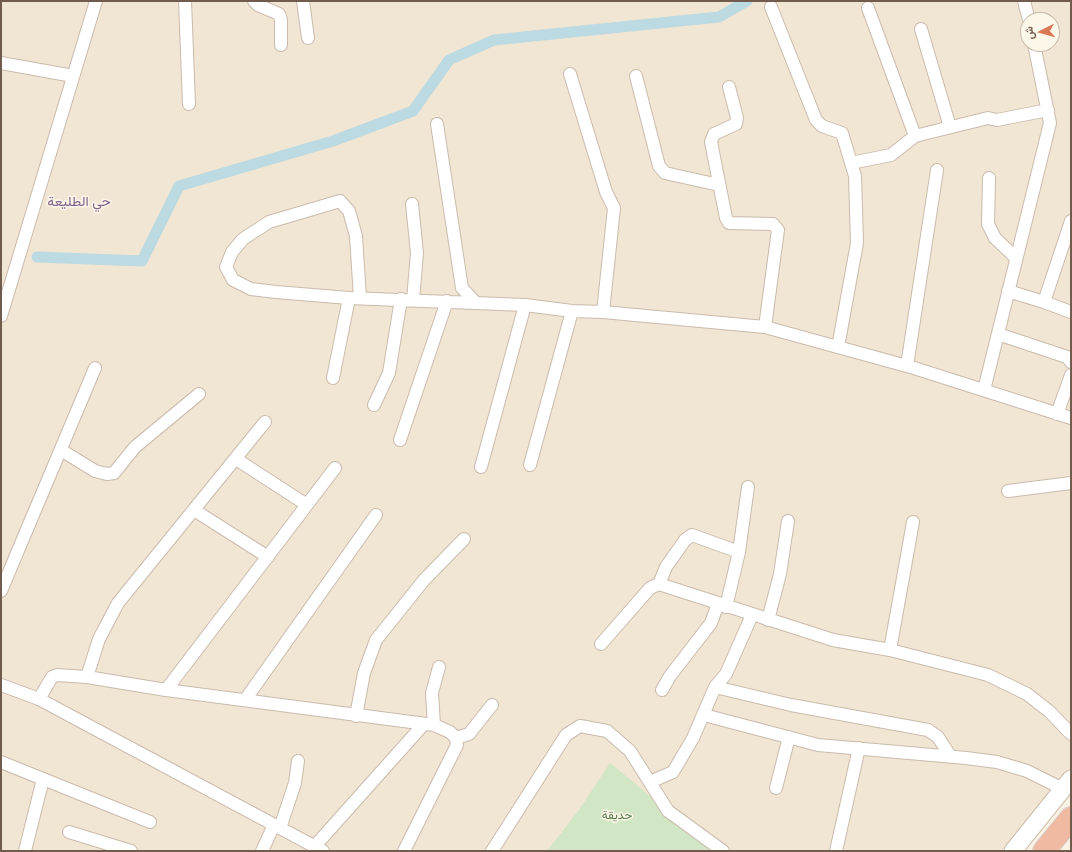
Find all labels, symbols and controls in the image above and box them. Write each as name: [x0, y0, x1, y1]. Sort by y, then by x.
north arrow: [1020, 12, 1060, 52]
text: ش: [1021, 26, 1036, 40]
district label: حي الطليعة: [47, 193, 111, 209]
park label: حديقة: [602, 808, 632, 822]

